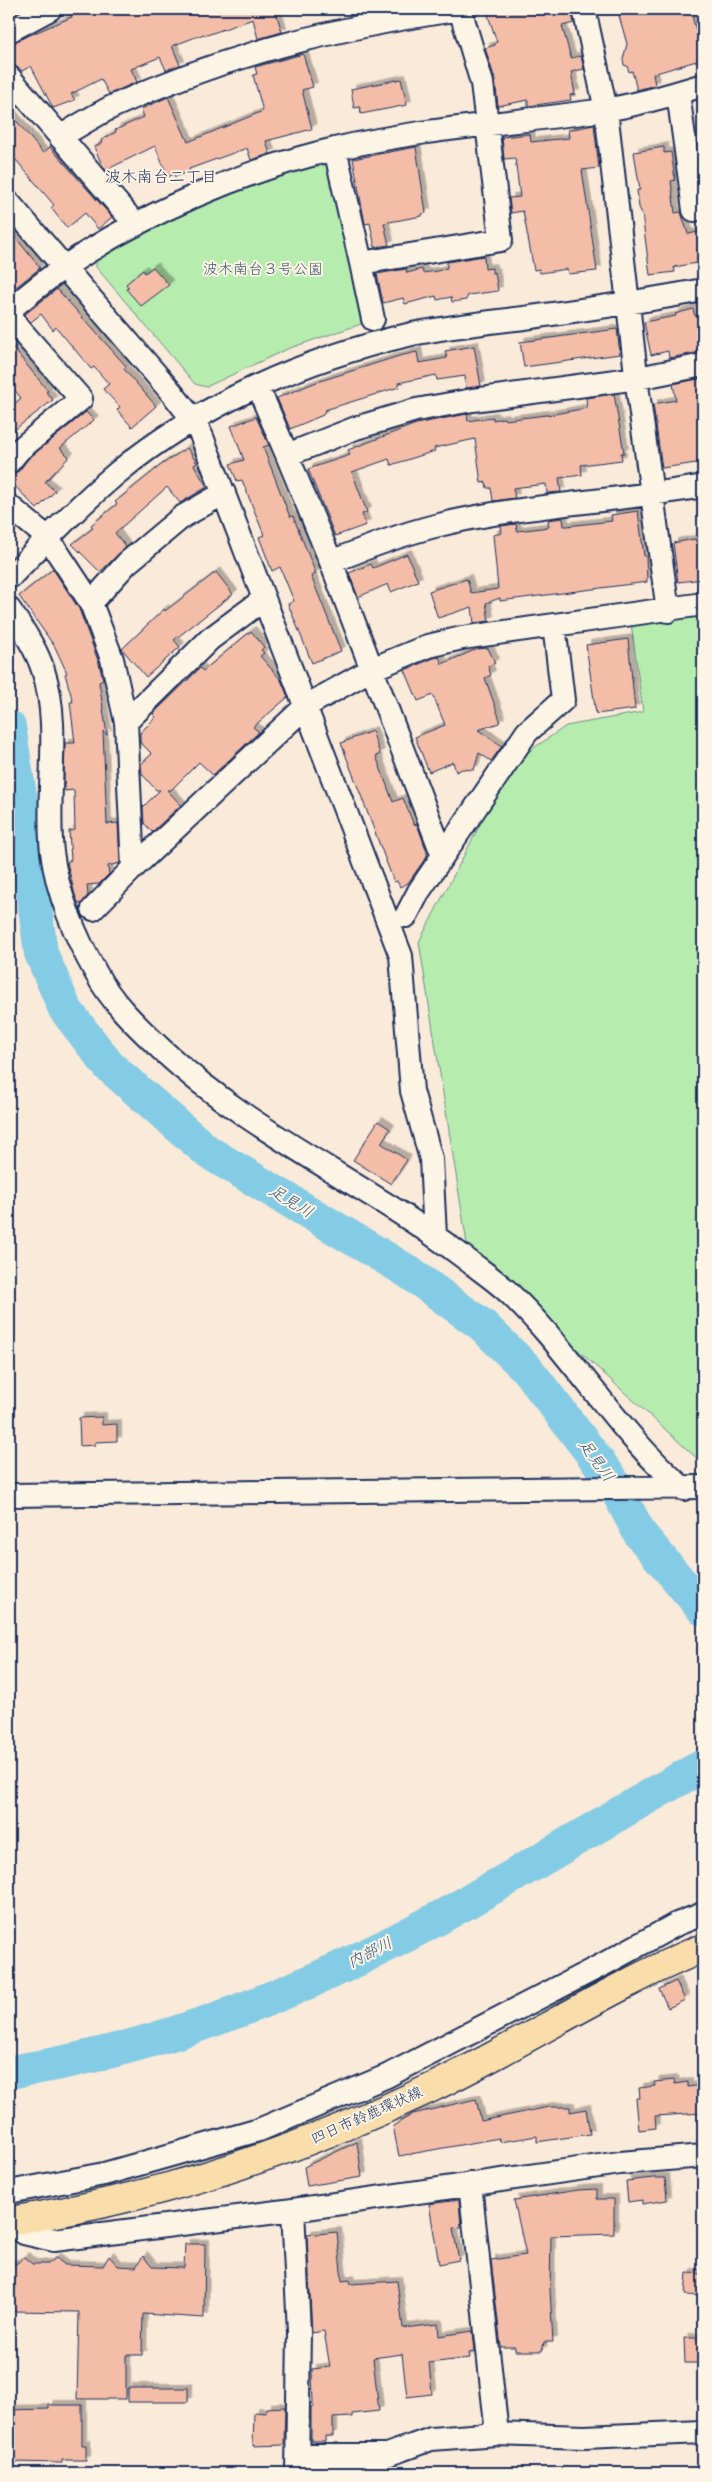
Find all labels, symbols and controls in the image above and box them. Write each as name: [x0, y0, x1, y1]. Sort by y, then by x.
district label: 波木南台二丁目: [105, 165, 217, 190]
park label: 波木南台３号公園: [203, 258, 323, 282]
water label: 足見川: [264, 1179, 318, 1225]
water label: 足見川: [572, 1434, 620, 1488]
water label: 内部川: [343, 1931, 397, 1975]
street label: 四日市鈴鹿環状線: [307, 2081, 427, 2151]

